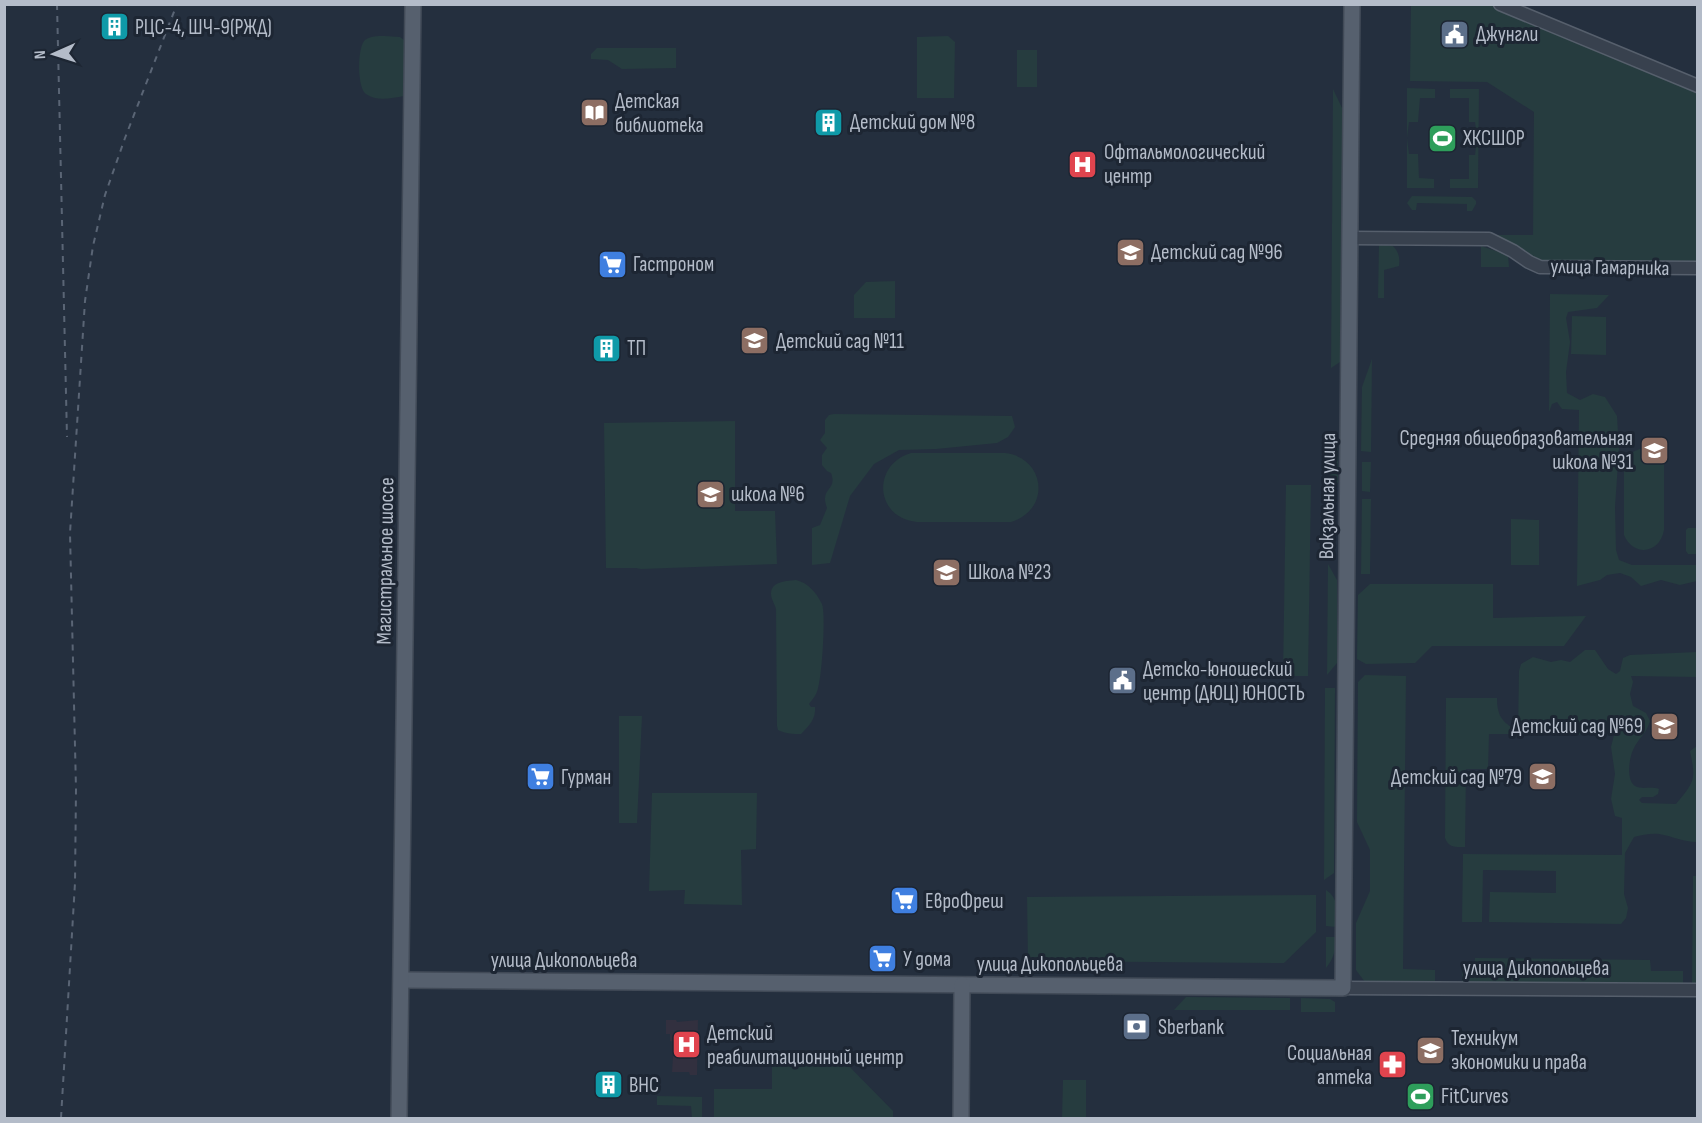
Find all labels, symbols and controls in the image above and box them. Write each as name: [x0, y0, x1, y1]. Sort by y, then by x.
building icon: РЦС-4, ШЧ-9(РЖД): [98, 11, 130, 43]
place label: РЦС-4, ШЧ-9(РЖД): [135, 15, 272, 40]
public building icon: Джунгли: [1439, 18, 1471, 50]
place label: Джунгли: [1476, 22, 1538, 47]
north arrow: [24, 24, 84, 84]
text: N: [31, 50, 50, 59]
place label: Детская библиотека: [615, 89, 704, 138]
library icon: Детская библиотека: [578, 97, 610, 129]
building icon: Детский дом №8: [813, 106, 845, 138]
place label: Детский дом №8: [850, 110, 975, 135]
sports icon: ХКСШОР: [1426, 122, 1458, 154]
place label: ХКСШОР: [1462, 126, 1525, 151]
place label: Офтальмологический центр: [1104, 140, 1265, 189]
hospital icon: Офтальмологический центр: [1067, 148, 1099, 180]
school or university icon: Детский сад №96: [1114, 236, 1146, 268]
place label: Детский сад №96: [1151, 240, 1283, 265]
supermarket icon: Гастроном: [596, 248, 628, 280]
place label: Гастроном: [633, 252, 714, 277]
street label: улица Гамарника: [1550, 254, 1670, 281]
school or university icon: Детский сад №11: [739, 325, 771, 357]
place label: Детский сад №11: [776, 329, 905, 354]
building icon: ТП: [590, 332, 622, 364]
place label: ТП: [627, 336, 646, 361]
place label: Средняя общеобразовательная школа №31: [1399, 426, 1634, 475]
street label: Вокзальная улица: [1314, 433, 1341, 559]
school or university icon: Средняя общеобразовательная школа №31: [1638, 434, 1670, 466]
street label: Магистральное шоссе: [372, 477, 399, 645]
school or university icon: школа №6: [694, 478, 726, 510]
place label: школа №6: [731, 482, 805, 507]
school or university icon: Школа №23: [931, 556, 963, 588]
place label: Школа №23: [968, 560, 1051, 585]
place label: Детско-юношеский центр (ДЮЦ) ЮНОСТЬ: [1143, 657, 1305, 706]
public building icon: Детско-юношеский центр (ДЮЦ) ЮНОСТЬ: [1106, 665, 1138, 697]
school or university icon: Детский сад №69: [1648, 710, 1680, 742]
place label: Детский сад №69: [1511, 714, 1643, 739]
supermarket icon: Гурман: [524, 761, 556, 793]
school or university icon: Детский сад №79: [1527, 761, 1559, 793]
place label: Гурман: [561, 765, 611, 790]
place label: Детский сад №79: [1391, 765, 1522, 790]
supermarket icon: ЕвроФреш: [888, 885, 920, 917]
place label: ЕвроФреш: [925, 889, 1004, 914]
supermarket icon: У дома: [866, 943, 898, 975]
place label: У дома: [903, 947, 951, 972]
street label: улица Дикопольцева: [491, 948, 637, 973]
street label: улица Дикопольцева: [977, 952, 1123, 977]
street label: улица Дикопольцева: [1463, 956, 1609, 981]
bank icon: Sberbank: [1121, 1011, 1153, 1043]
place label: Sberbank: [1158, 1015, 1224, 1040]
place label: Детский реабилитационный центр: [707, 1021, 904, 1070]
place label: Техникум экономики и права: [1451, 1026, 1587, 1075]
hospital icon: Детский реабилитационный центр: [670, 1029, 702, 1061]
school or university icon: Техникум экономики и права: [1414, 1034, 1446, 1066]
place label: Социальная аптека: [1287, 1041, 1372, 1090]
pharmacy icon: Социальная аптека: [1377, 1049, 1409, 1081]
building icon: ВНС: [592, 1069, 624, 1101]
place label: ВНС: [629, 1073, 659, 1098]
sports icon: FitCurves: [1404, 1080, 1436, 1112]
place label: FitCurves: [1441, 1084, 1509, 1109]

